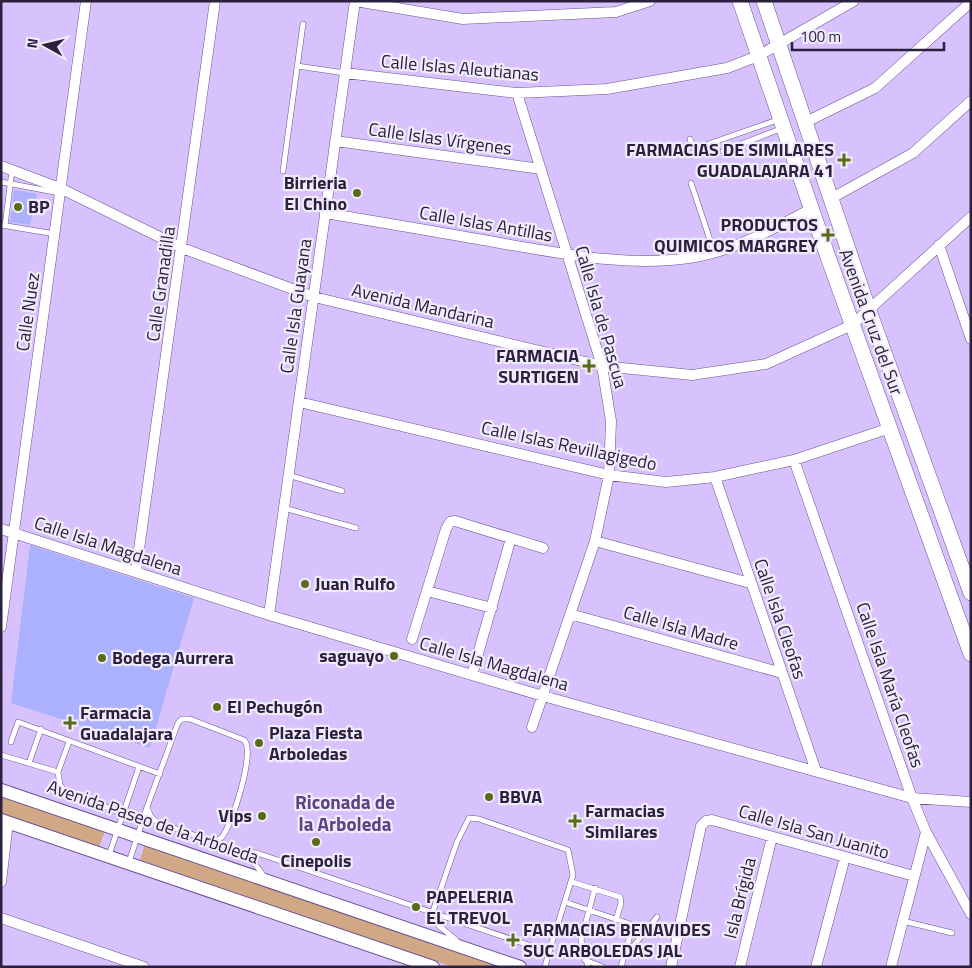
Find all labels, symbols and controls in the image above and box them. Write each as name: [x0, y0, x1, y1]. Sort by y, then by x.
north arrow: [20, 20, 70, 70]
scale bar: [792, 20, 944, 52]
text: 100 m: [800, 25, 841, 48]
text: N: [21, 37, 43, 49]
street label: Calle Islas Aleutianas: [380, 47, 540, 88]
street label: Calle Islas Vírgenes: [367, 115, 513, 162]
place label: FARMACIAS DE SIMILARES GUADALAJARA 41: [626, 136, 834, 184]
marker: FARMACIAS DE SIMILARES GUADALAJARA 41: [838, 154, 850, 166]
place label: Birrieria El Chino: [284, 169, 347, 217]
marker: Birrieria El Chino: [351, 187, 363, 199]
place label: BP: [28, 193, 50, 220]
street label: Calle Islas Antillas: [417, 199, 555, 249]
marker: BP: [12, 201, 24, 213]
place label: PRODUCTOS QUIMICOS MARGREY: [654, 211, 819, 259]
street label: Calle Granadilla: [139, 225, 182, 343]
marker: PRODUCTOS QUIMICOS MARGREY: [822, 229, 834, 241]
street label: Calle Isla Guayana: [273, 237, 318, 375]
street label: Calle Isla de Pascua: [568, 242, 635, 391]
street label: Avenida Cruz del Sur: [832, 245, 910, 399]
street label: Calle Nuez: [9, 271, 46, 353]
street label: Avenida Mandarina: [349, 276, 497, 335]
place label: FARMACIA SURTIGEN: [496, 342, 579, 390]
marker: FARMACIA SURTIGEN: [583, 360, 595, 372]
street label: Calle Islas Revillagigedo: [479, 414, 659, 477]
street label: Calle Isla Magdalena: [31, 509, 186, 582]
street label: Calle Isla Cleofas: [747, 555, 814, 683]
place label: Juan Rulfo: [315, 570, 395, 597]
marker: Juan Rulfo: [299, 578, 311, 590]
street label: Calle Isla Madre: [620, 598, 742, 657]
street label: Calle Isla María Cleofas: [849, 599, 931, 771]
street label: Calle Isla Magdalena: [416, 629, 572, 698]
place label: saguayo: [319, 642, 384, 669]
place label: Bodega Aurrera: [112, 644, 234, 671]
marker: saguayo: [388, 650, 400, 662]
marker: Bodega Aurrera: [96, 652, 108, 664]
place label: El Pechugón: [227, 693, 323, 720]
place label: Farmacia Guadalajara: [80, 699, 173, 747]
marker: El Pechugón: [211, 701, 223, 713]
marker: Farmacia Guadalajara: [64, 717, 76, 729]
place label: Plaza Fiesta Arboledas: [269, 719, 363, 767]
marker: Plaza Fiesta Arboledas: [253, 737, 265, 749]
street label: Avenida Paseo de la Arboleda: [44, 773, 263, 870]
place label: BBVA: [499, 783, 542, 810]
district label: Riconada de la Arboleda: [295, 787, 395, 838]
marker: BBVA: [483, 791, 495, 803]
place label: Farmacias Similares: [585, 797, 665, 845]
street label: Calle Isla San Juanito: [736, 797, 893, 866]
place label: Vips: [218, 802, 252, 829]
marker: Vips: [256, 810, 268, 822]
marker: Farmacias Similares: [569, 815, 581, 827]
marker: Cinepolis: [310, 836, 322, 848]
place label: Cinepolis: [281, 847, 351, 874]
street label: Isla Brígida: [716, 854, 763, 941]
place label: PAPELERIA EL TREVOL: [426, 883, 513, 931]
marker: PAPELERIA EL TREVOL: [410, 901, 422, 913]
place label: FARMACIAS BENAVIDES SUC ARBOLEDAS JAL: [523, 916, 711, 964]
marker: FARMACIAS BENAVIDES SUC ARBOLEDAS JAL: [507, 934, 519, 946]

